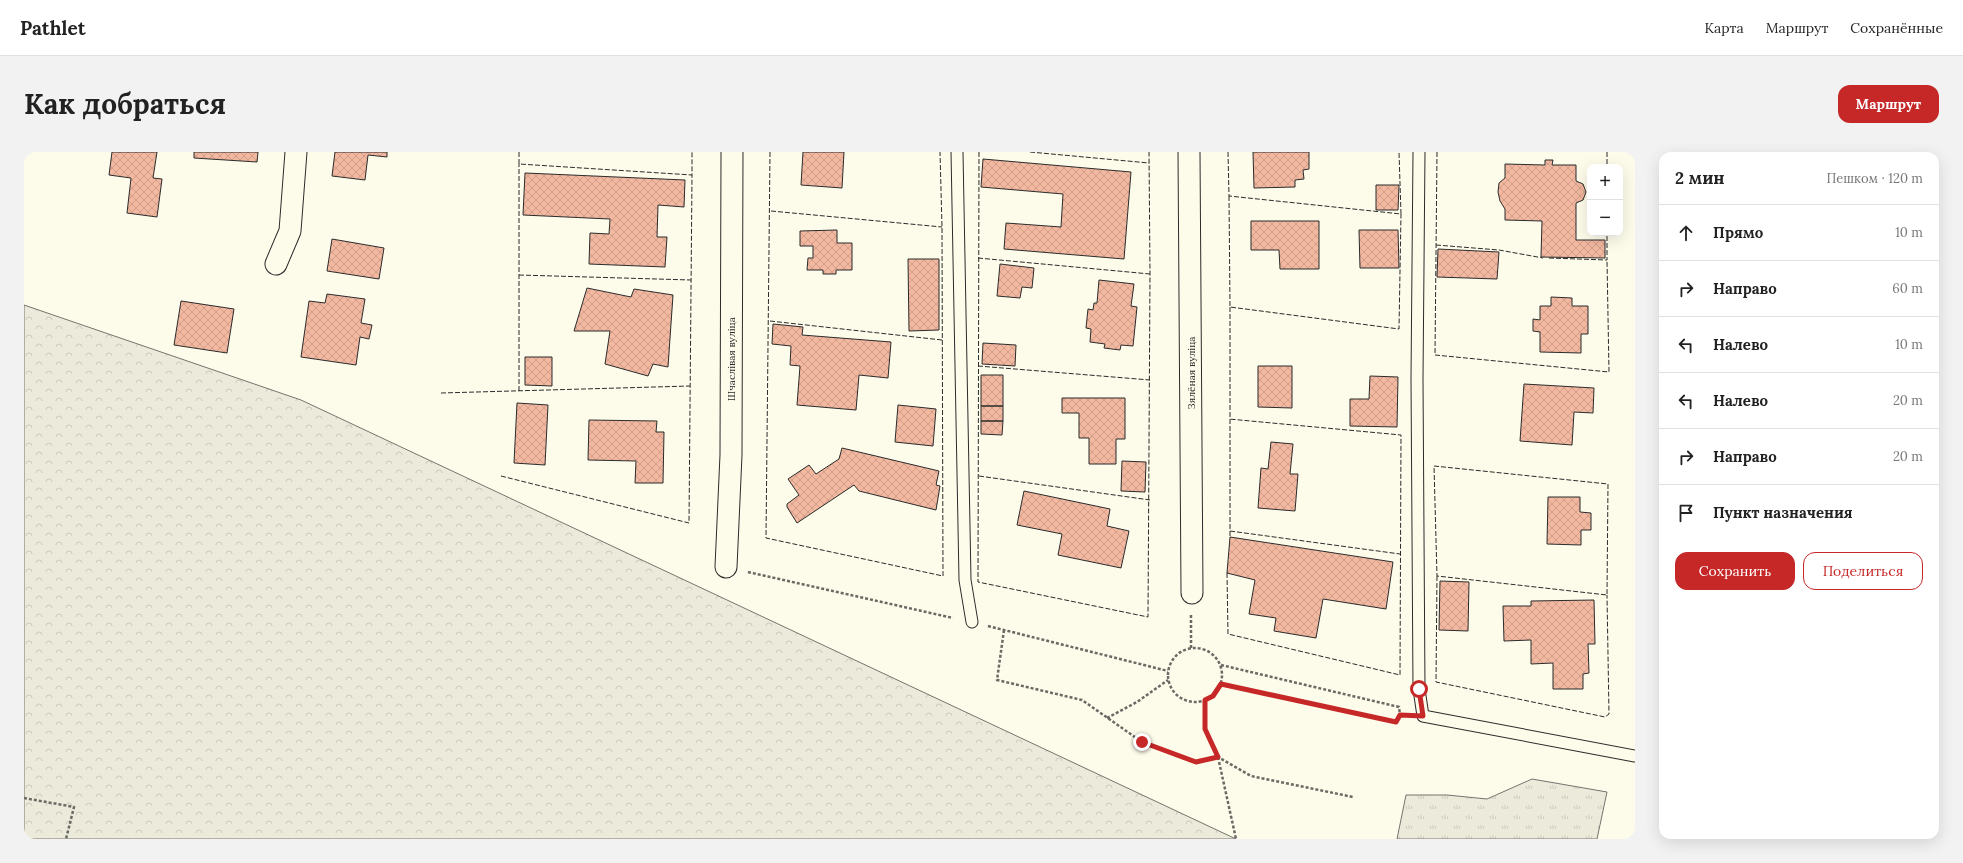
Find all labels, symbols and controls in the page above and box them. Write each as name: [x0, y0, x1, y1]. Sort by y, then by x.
text: Pathlet: [20, 16, 85, 40]
text: Карта: [1704, 19, 1744, 37]
text: Маршрут: [1766, 19, 1828, 37]
text: Сохранённые: [1850, 19, 1943, 37]
button: Маршрут: [1838, 85, 1939, 123]
text: Как добраться: [24, 86, 226, 122]
map controls: [1587, 164, 1623, 236]
button: +: [1587, 164, 1623, 200]
text: 2 мин: [1675, 167, 1725, 189]
text: Пешком · 120 m: [1827, 170, 1923, 187]
button: −: [1587, 200, 1623, 236]
icon: ahead: [1675, 222, 1697, 244]
text: Прямо: [1713, 223, 1763, 242]
text: 10 m: [1895, 224, 1923, 241]
icon: right: [1675, 278, 1697, 300]
text: Направо: [1713, 279, 1777, 298]
text: 60 m: [1892, 280, 1923, 297]
street label: Шчаслівая вуліца: [725, 317, 738, 401]
icon: left: [1675, 334, 1697, 356]
text: Налево: [1713, 335, 1768, 354]
text: 10 m: [1895, 336, 1923, 353]
street label: Зялёная вуліца: [1185, 337, 1198, 409]
icon: left: [1675, 390, 1697, 412]
text: Налево: [1713, 391, 1768, 410]
text: 20 m: [1893, 392, 1923, 409]
icon: right: [1675, 446, 1697, 468]
text: Направо: [1713, 447, 1777, 466]
text: 20 m: [1893, 448, 1923, 465]
icon: arrive: [1675, 502, 1697, 524]
text: Пункт назначения: [1713, 503, 1853, 522]
button: Сохранить: [1675, 552, 1795, 590]
button: Поделиться: [1803, 552, 1923, 590]
route start: [1410, 680, 1428, 698]
route end: [1133, 733, 1151, 751]

